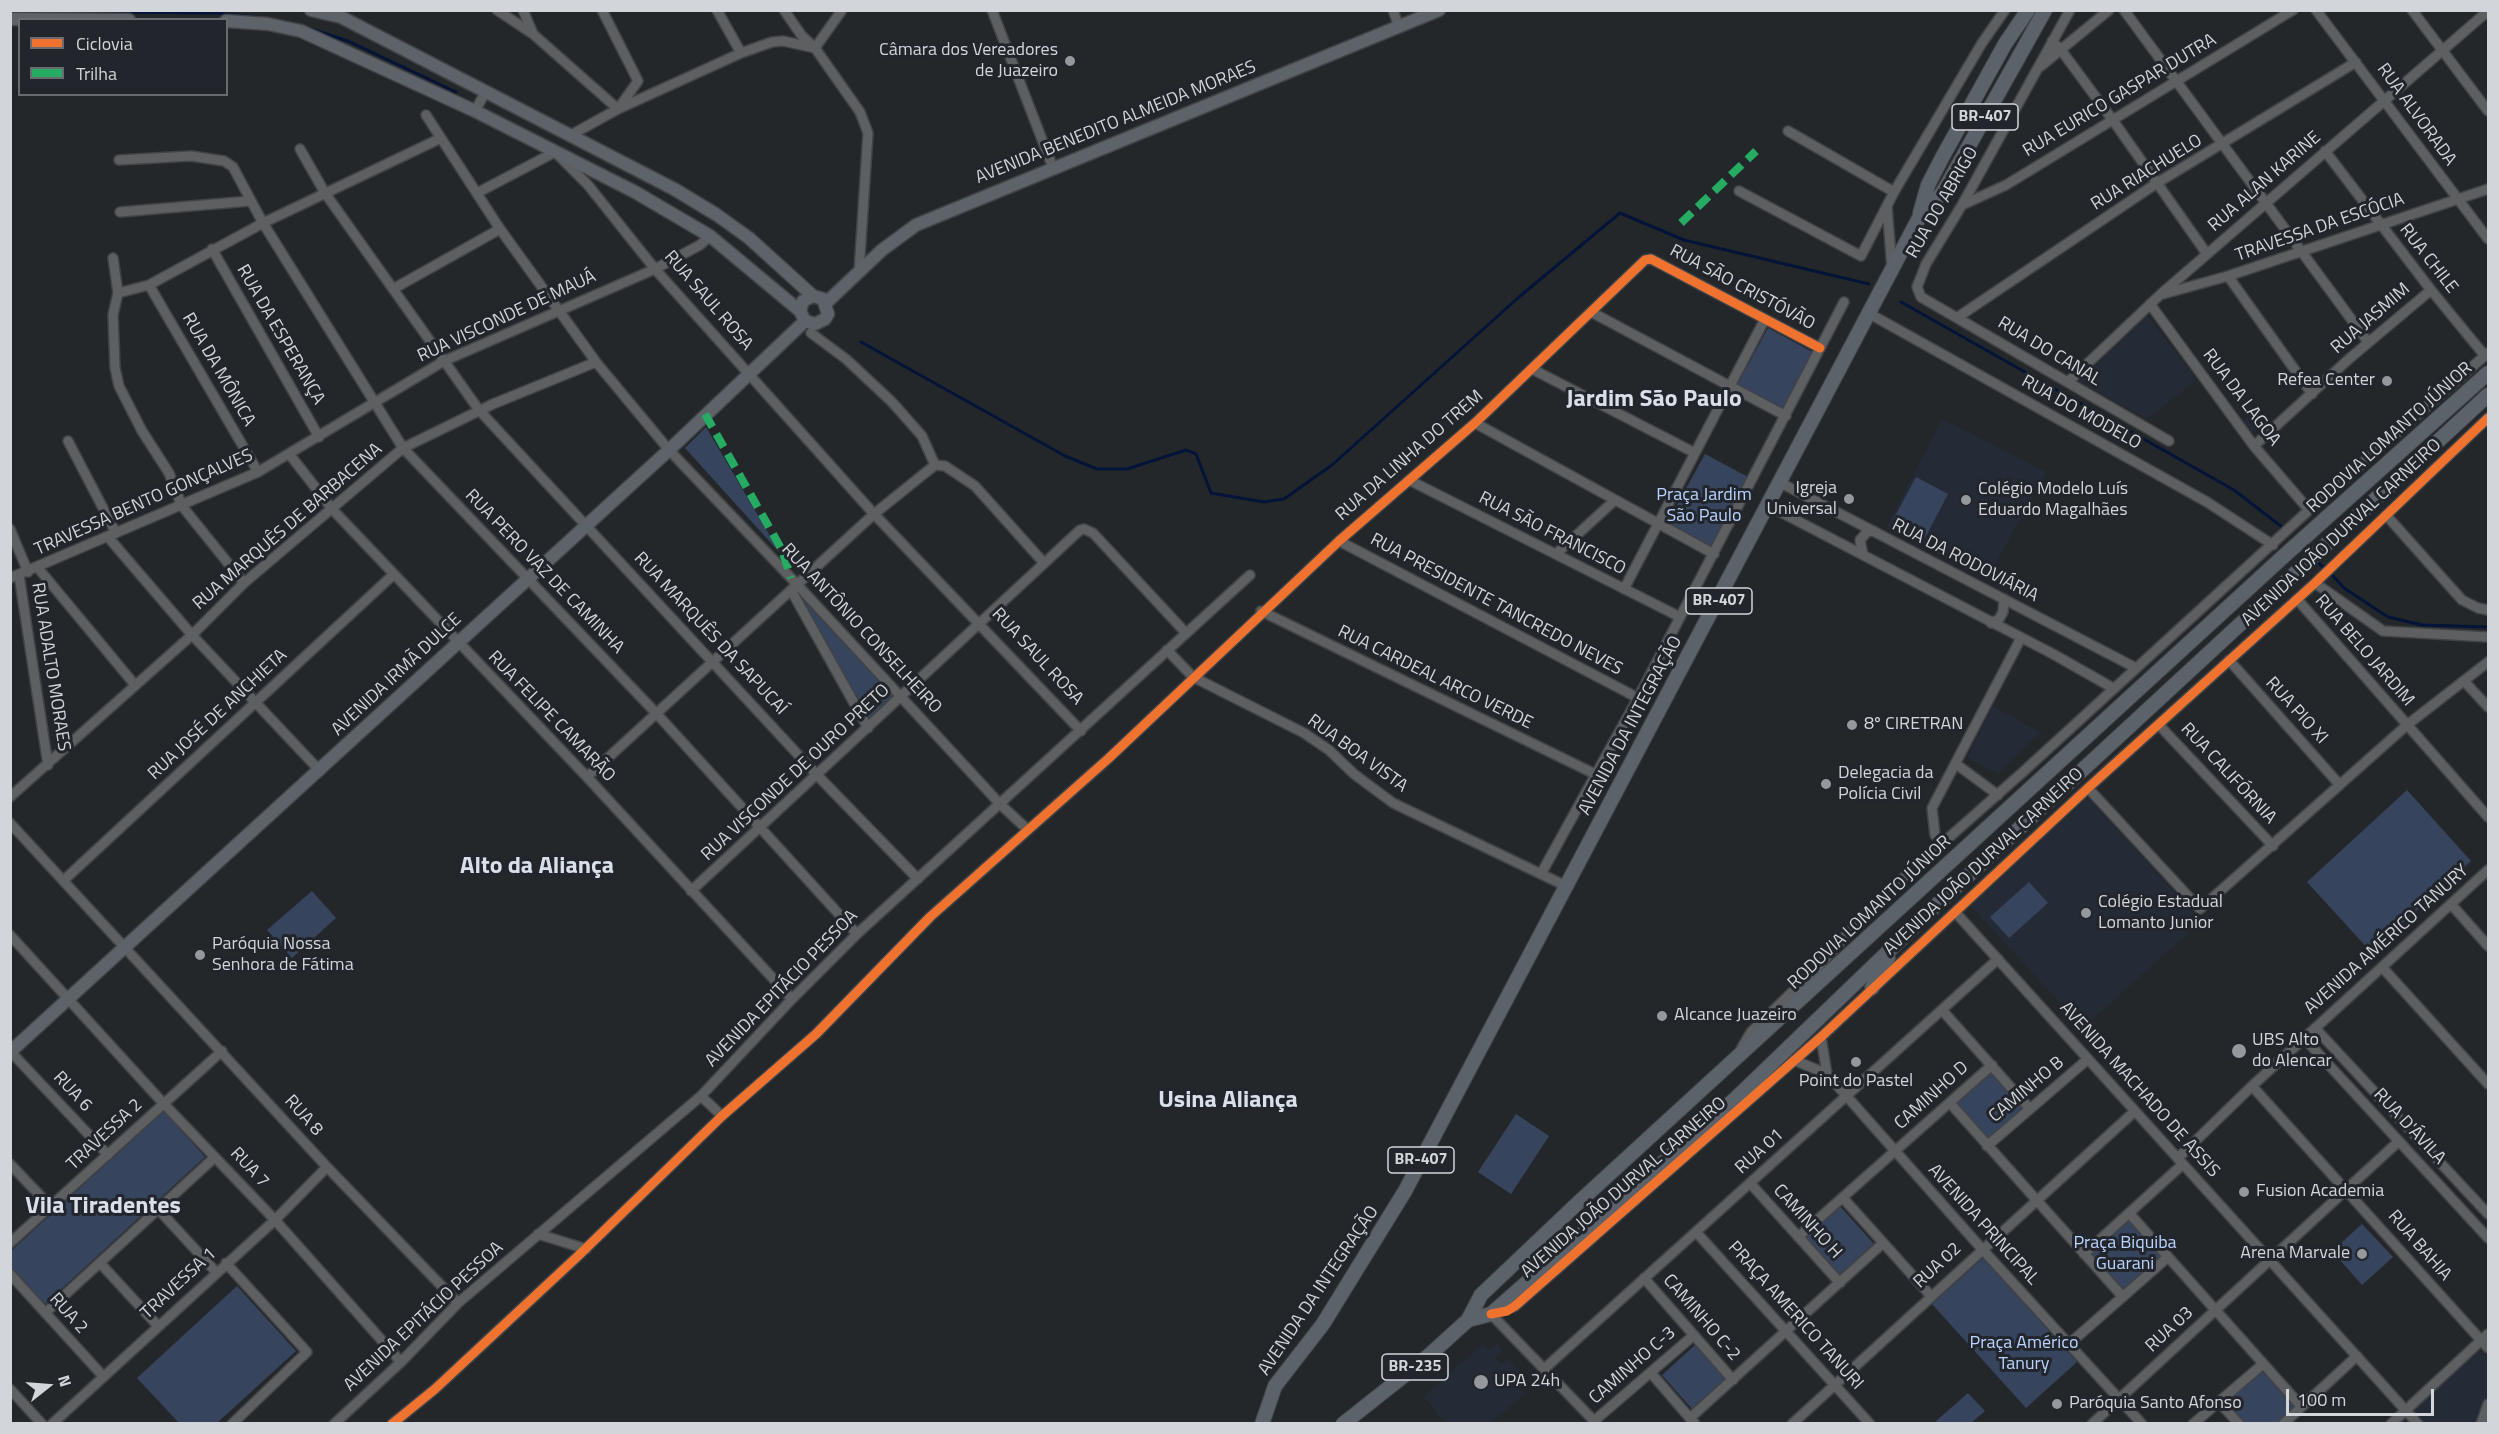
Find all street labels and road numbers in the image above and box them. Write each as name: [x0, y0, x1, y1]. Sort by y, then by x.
street label: RUA EURICO GASPAR DUTRA: [2020, 30, 2220, 162]
street label: AVENIDA BENEDITO ALMEIDA MORAES: [973, 57, 1259, 189]
street label: RUA ALVORADA: [2372, 60, 2460, 170]
road number: BR-407: [1952, 104, 2018, 130]
street label: RUA ALAN KARINE: [2204, 127, 2326, 237]
street label: RUA RIACHUELO: [2087, 130, 2207, 216]
street label: RUA DO ABRIGO: [1902, 143, 1984, 263]
street label: TRAVESSA DA ESCÓCIA: [2233, 189, 2407, 267]
street label: RUA CHILE: [2394, 220, 2462, 298]
street label: RUA SÃO CRISTÓVÃO: [1666, 241, 1818, 335]
street label: RUA SAUL ROSA: [659, 247, 757, 355]
street label: RUA DA ESPERANÇA: [231, 261, 329, 409]
street label: RUA VISCONDE DE MAUÁ: [414, 266, 600, 368]
street label: RUA JASMIM: [2327, 279, 2415, 359]
street label: RUA DA MÔNICA: [177, 309, 259, 431]
street label: RUA DO CANAL: [1993, 313, 2105, 391]
street label: RUA DA LAGOA: [2197, 345, 2285, 451]
street label: RODOVIA LOMANTO JÚNIOR: [2303, 358, 2477, 518]
street label: RUA DO MODELO: [2017, 371, 2145, 455]
street label: RUA DA LINHA DO TREM: [1332, 386, 1488, 526]
street label: AVENIDA JOÃO DURVAL CARNEIRO: [2238, 435, 2446, 631]
street label: RUA MARQUÊS DE BARBACENA: [189, 439, 387, 615]
street label: TRAVESSA BENTO GONÇALVES: [32, 445, 256, 561]
street label: RUA PERO VAZ DE CAMINHA: [460, 485, 628, 659]
street label: RUA SÃO FRANCISCO: [1475, 488, 1629, 580]
street label: RUA DA RODOVIÁRIA: [1888, 515, 2042, 607]
street label: RUA PRESIDENTE TANCREDO NEVES: [1366, 529, 1626, 681]
street label: RUA ANTÔNIO CONSELHEIRO: [776, 539, 946, 719]
street label: RUA MARQUÊS DA SAPUCAÍ: [629, 548, 791, 720]
street label: RUA ADALTO MORAES: [26, 581, 74, 753]
road number: BR-407: [1686, 588, 1752, 614]
street label: RUA BELO JARDIM: [2310, 591, 2418, 711]
street label: RUA SAUL ROSA: [987, 604, 1087, 710]
street label: AVENIDA IRMÃ DULCE: [328, 609, 466, 741]
street label: RUA CARDEAL ARCO VERDE: [1334, 621, 1536, 735]
street label: AVENIDA DA INTEGRAÇÃO: [1575, 633, 1687, 819]
street label: RUA JOSÉ DE ANCHIETA: [144, 645, 292, 785]
street label: RUA FELIPE CAMARÃO: [483, 647, 619, 787]
street label: RUA PIO XI: [2260, 673, 2332, 749]
street label: RUA VISCONDE DE OURO PRETO: [697, 680, 895, 866]
street label: RUA BOA VISTA: [1303, 710, 1411, 798]
street label: RUA CALIFÓRNIA: [2176, 719, 2280, 829]
street label: AVENIDA JOÃO DURVAL CARNEIRO: [1880, 764, 2088, 960]
street label: RODOVIA LOMANTO JÚNIOR: [1784, 832, 1956, 994]
street label: AVENIDA AMÉRICO TANURY: [2300, 861, 2474, 1019]
street label: AVENIDA EPITÁCIO PESSOA: [701, 906, 863, 1072]
street label: AVENIDA MACHADO DE ASSIS: [2054, 998, 2224, 1182]
street label: CAMINHO B: [1985, 1052, 2069, 1128]
street label: CAMINHO D: [1891, 1057, 1973, 1135]
street label: RUA 6: [48, 1067, 96, 1117]
street label: RUA D'ÁVILA: [2368, 1084, 2450, 1170]
street label: RUA 8: [279, 1091, 327, 1141]
street label: AVENIDA JOÃO DURVAL CARNEIRO: [1517, 1093, 1731, 1283]
street label: TRAVESSA 2: [63, 1095, 147, 1175]
street label: RUA 01: [1731, 1125, 1789, 1179]
street label: RUA 7: [225, 1143, 273, 1193]
road number: BR-407: [1388, 1147, 1454, 1173]
street label: AVENIDA PRINCIPAL: [1923, 1160, 2043, 1290]
street label: CAMINHO H: [1768, 1180, 1846, 1264]
street label: AVENIDA DA INTEGRAÇÃO: [1254, 1202, 1384, 1380]
street label: RUA BAHIA: [2383, 1206, 2455, 1286]
street label: AVENIDA EPITÁCIO PESSOA: [340, 1237, 508, 1397]
street label: PRAÇA AMERICO TANURI: [1723, 1237, 1867, 1395]
street label: RUA 02: [1910, 1239, 1966, 1293]
street label: TRAVESSA 1: [137, 1244, 221, 1324]
street label: CAMINHO C-2: [1658, 1270, 1744, 1366]
street label: RUA 2: [44, 1289, 92, 1339]
street label: RUA 03: [2142, 1303, 2198, 1357]
street label: CAMINHO C-3: [1585, 1323, 1681, 1409]
road number: BR-235: [1382, 1354, 1448, 1380]

